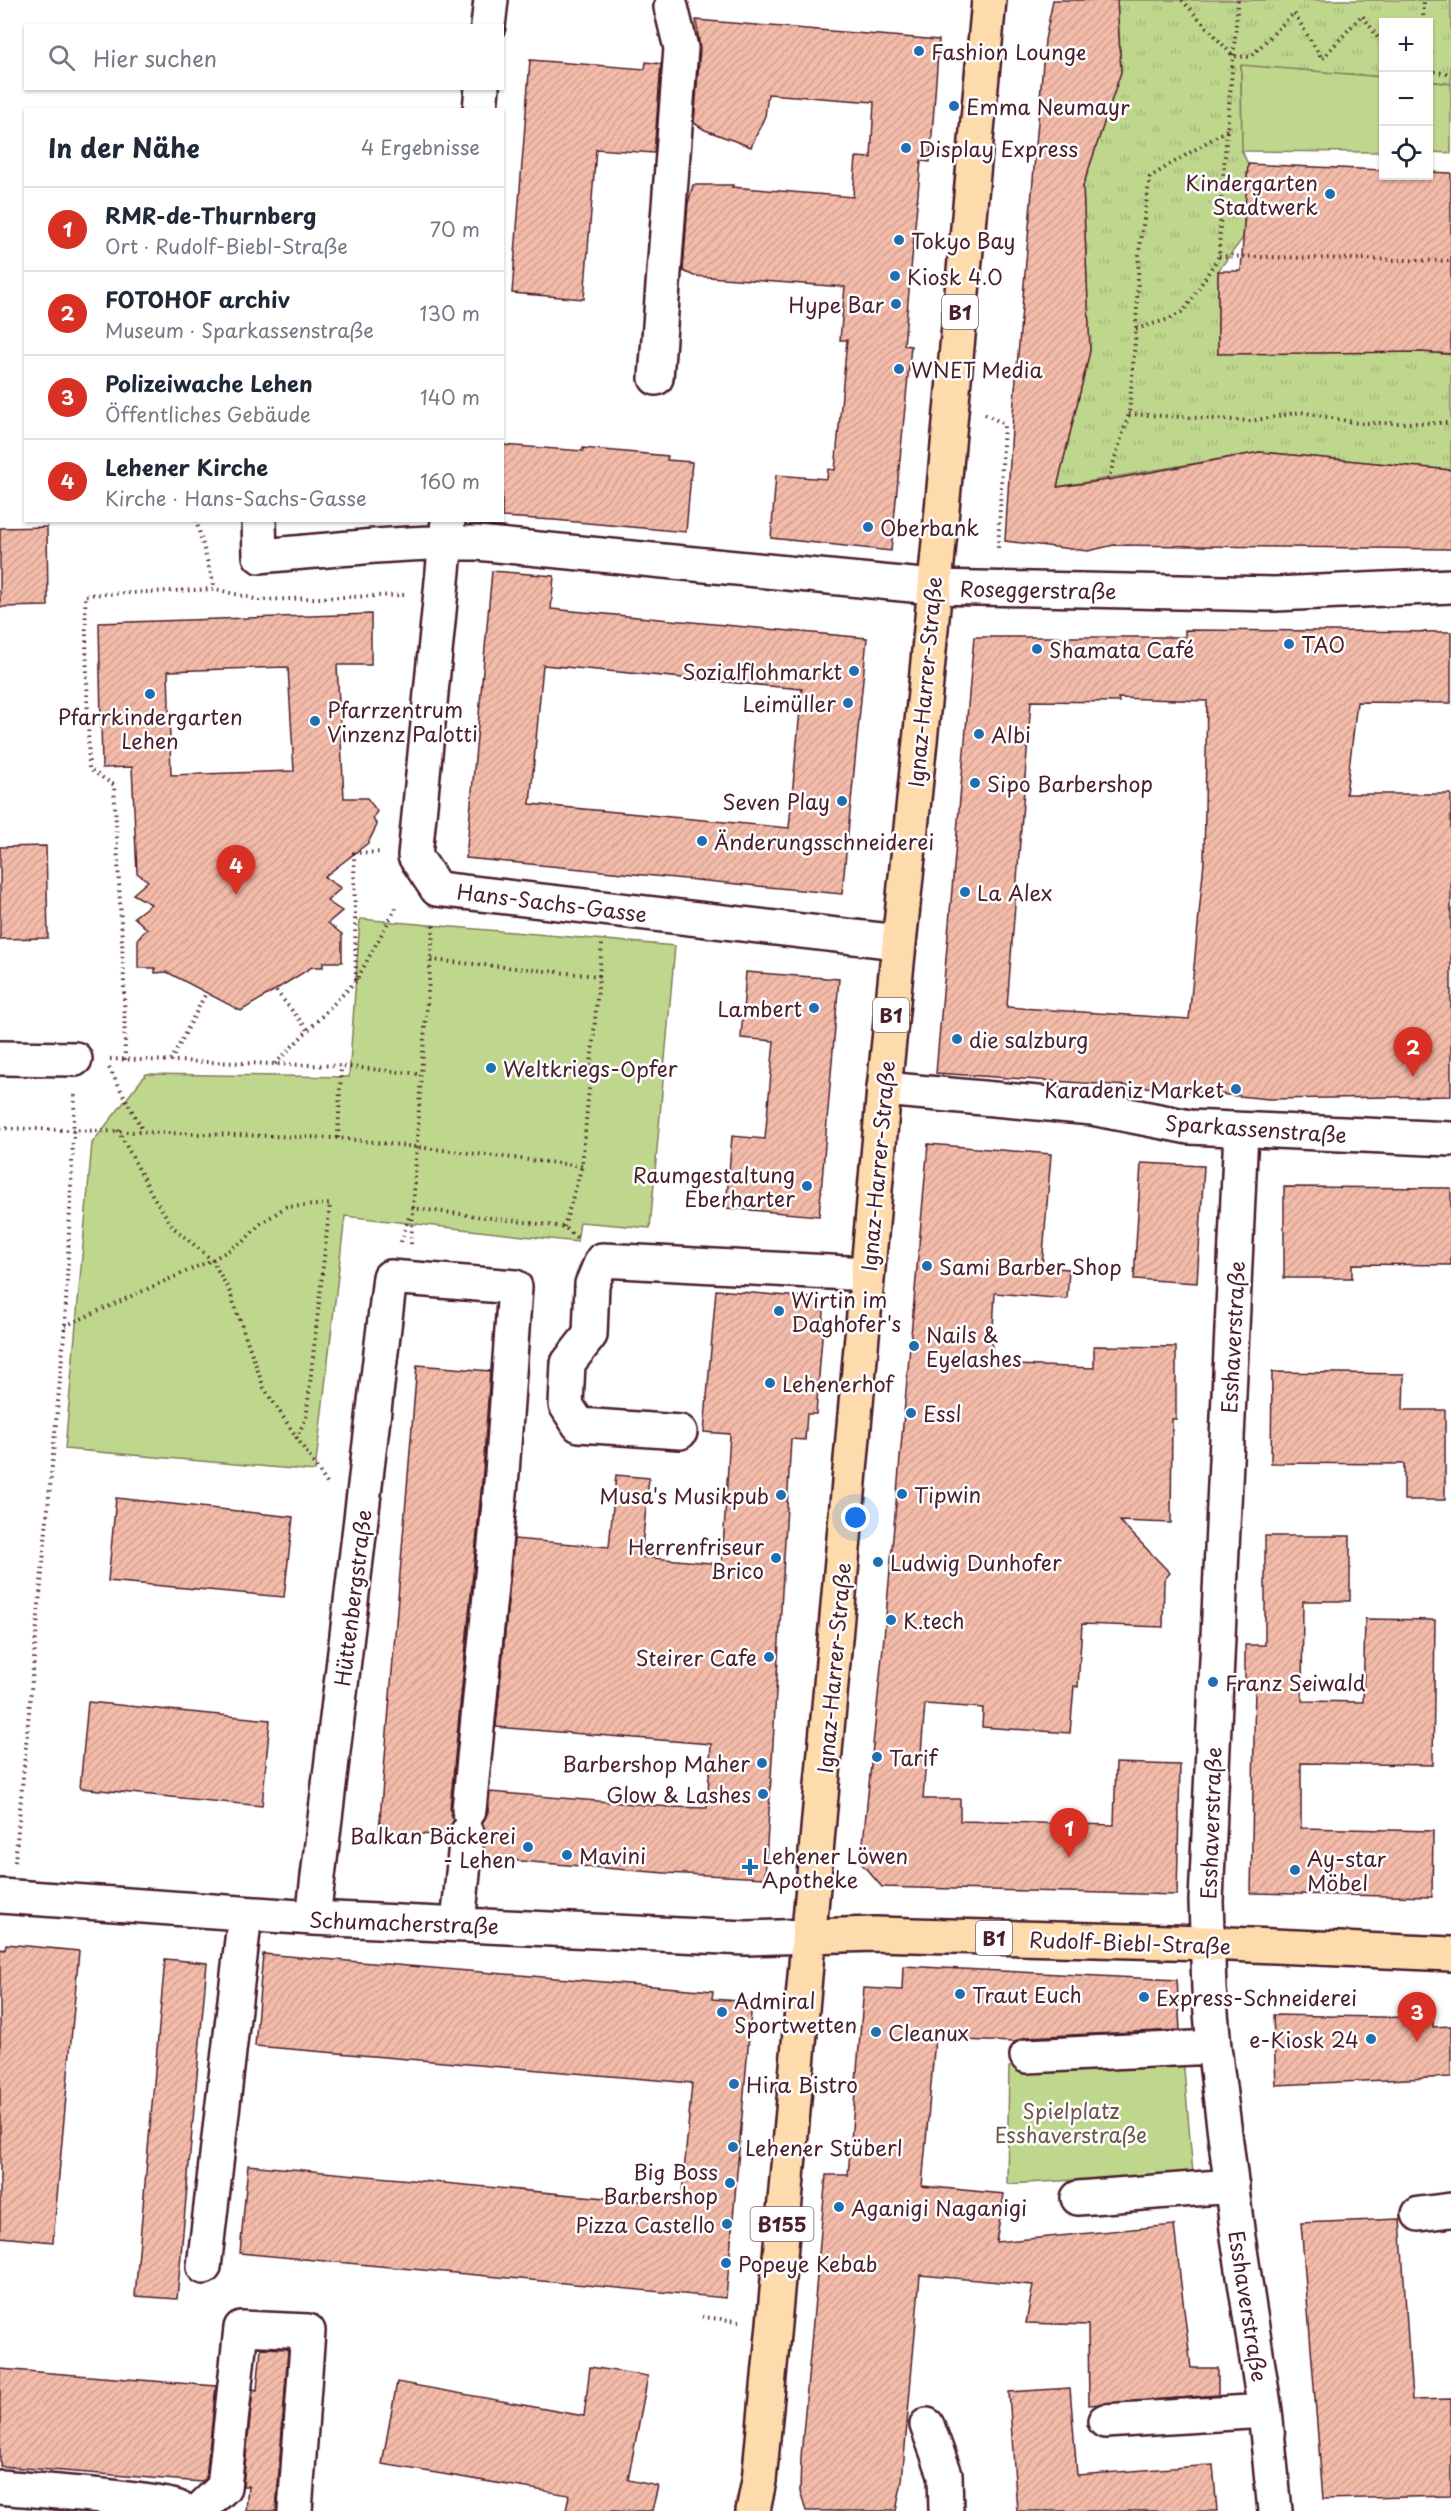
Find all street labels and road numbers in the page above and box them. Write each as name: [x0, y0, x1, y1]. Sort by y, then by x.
road number: B1: [942, 295, 978, 329]
street label: Roseggerstraße: [959, 572, 1117, 606]
street label: Ignaz-Harrer-Straße: [899, 575, 949, 789]
street label: Hans-Sachs-Gasse: [455, 874, 649, 930]
road number: B1: [873, 998, 909, 1032]
street label: Ignaz-Harrer-Straße: [852, 1059, 902, 1273]
street label: Sparkassenstraße: [1164, 1106, 1348, 1150]
street label: Esshaverstraße: [1212, 1260, 1252, 1414]
street label: Hüttenbergstraße: [325, 1508, 379, 1688]
street label: Ignaz-Harrer-Straße: [808, 1561, 858, 1775]
street label: Esshaverstraße: [1191, 1746, 1229, 1900]
street label: Schumacherstraße: [308, 1903, 500, 1941]
road number: B1: [976, 1921, 1012, 1955]
street label: Rudolf-Biebl-Straße: [1029, 1922, 1231, 1962]
road number: B155: [750, 2207, 814, 2241]
street label: Esshaverstraße: [1221, 2228, 1277, 2384]

